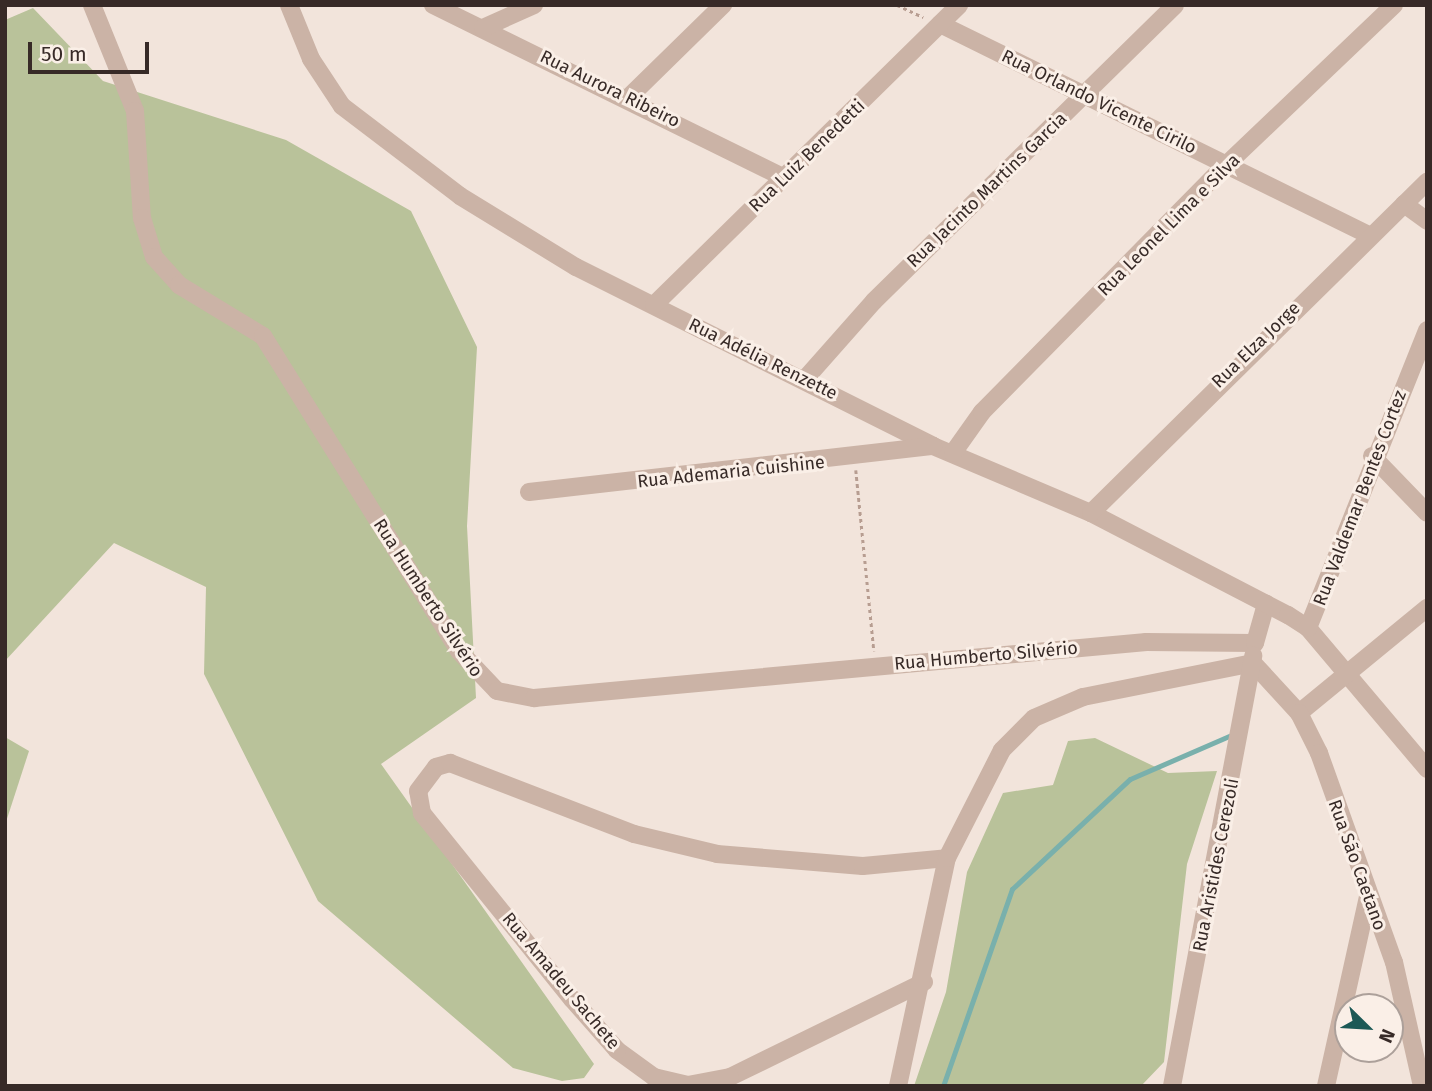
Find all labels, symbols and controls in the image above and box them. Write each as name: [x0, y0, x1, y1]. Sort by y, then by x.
scale bar: [32, 28, 152, 72]
text: 50 m: [41, 41, 87, 67]
street label: Rua Orlando Vicente Cirilo: [998, 45, 1200, 159]
street label: Rua Aurora Ribeiro: [537, 46, 683, 132]
street label: Rua Luiz Benedetti: [745, 95, 869, 217]
street label: Rua Jacinto Martins Garcia: [903, 108, 1071, 272]
street label: Rua Leonel Lima e Silva: [1093, 149, 1245, 301]
street label: Rua Elza Jorge: [1207, 297, 1305, 393]
street label: Rua Adélia Renzette: [685, 314, 841, 404]
street label: Rua Valdemar Bentes Cortez: [1309, 387, 1411, 609]
street label: Rua Ademaria Cuishine: [636, 451, 826, 493]
street label: Rua Humberto Silvério: [369, 515, 487, 681]
street label: Rua Humberto Silvério: [893, 637, 1079, 675]
street label: Rua Aristides Cerezoli: [1189, 776, 1243, 954]
street label: Rua São Caetano: [1323, 797, 1391, 933]
street label: Rua Amadeu Sachete: [497, 908, 625, 1054]
north arrow: [1334, 993, 1404, 1063]
text: N: [1374, 1025, 1400, 1046]

